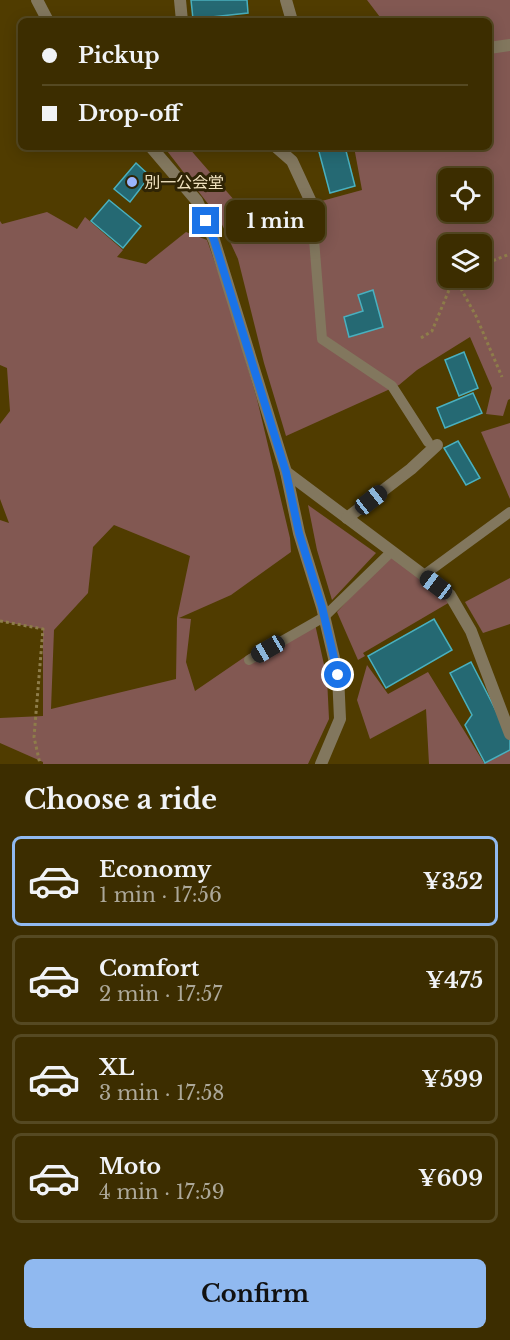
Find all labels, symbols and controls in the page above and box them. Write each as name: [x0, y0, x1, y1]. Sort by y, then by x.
text: Pickup: [78, 42, 160, 69]
text: Drop-off: [78, 100, 180, 127]
map controls: [438, 168, 492, 288]
button: locate: [438, 168, 492, 222]
place label: 別一公会堂: [144, 172, 224, 192]
marker: 別一公会堂: [125, 175, 139, 189]
callout: 1 min: [227, 200, 326, 242]
route end: [192, 207, 219, 234]
text: 1 min: [247, 209, 304, 233]
button: layers: [438, 234, 492, 288]
car: [351, 482, 391, 518]
car: [416, 567, 456, 603]
car: [248, 632, 288, 666]
route start: [324, 661, 351, 688]
text: Choose a ride: [24, 783, 217, 816]
icon: car: [27, 854, 81, 908]
text: Economy: [99, 856, 211, 883]
text: ¥352: [423, 868, 483, 895]
text: 1 min · 17:56: [99, 883, 222, 907]
icon: car: [27, 953, 81, 1007]
text: Comfort: [99, 955, 199, 982]
text: ¥475: [426, 967, 483, 994]
text: 2 min · 17:57: [99, 982, 222, 1006]
icon: car: [27, 1052, 81, 1106]
text: XL: [99, 1054, 134, 1081]
text: ¥599: [422, 1066, 483, 1093]
text: 3 min · 17:58: [99, 1081, 224, 1105]
icon: car: [27, 1151, 81, 1205]
text: Moto: [99, 1153, 161, 1180]
text: ¥609: [418, 1165, 483, 1192]
text: 4 min · 17:59: [99, 1180, 225, 1204]
button: Confirm: [24, 1259, 486, 1328]

